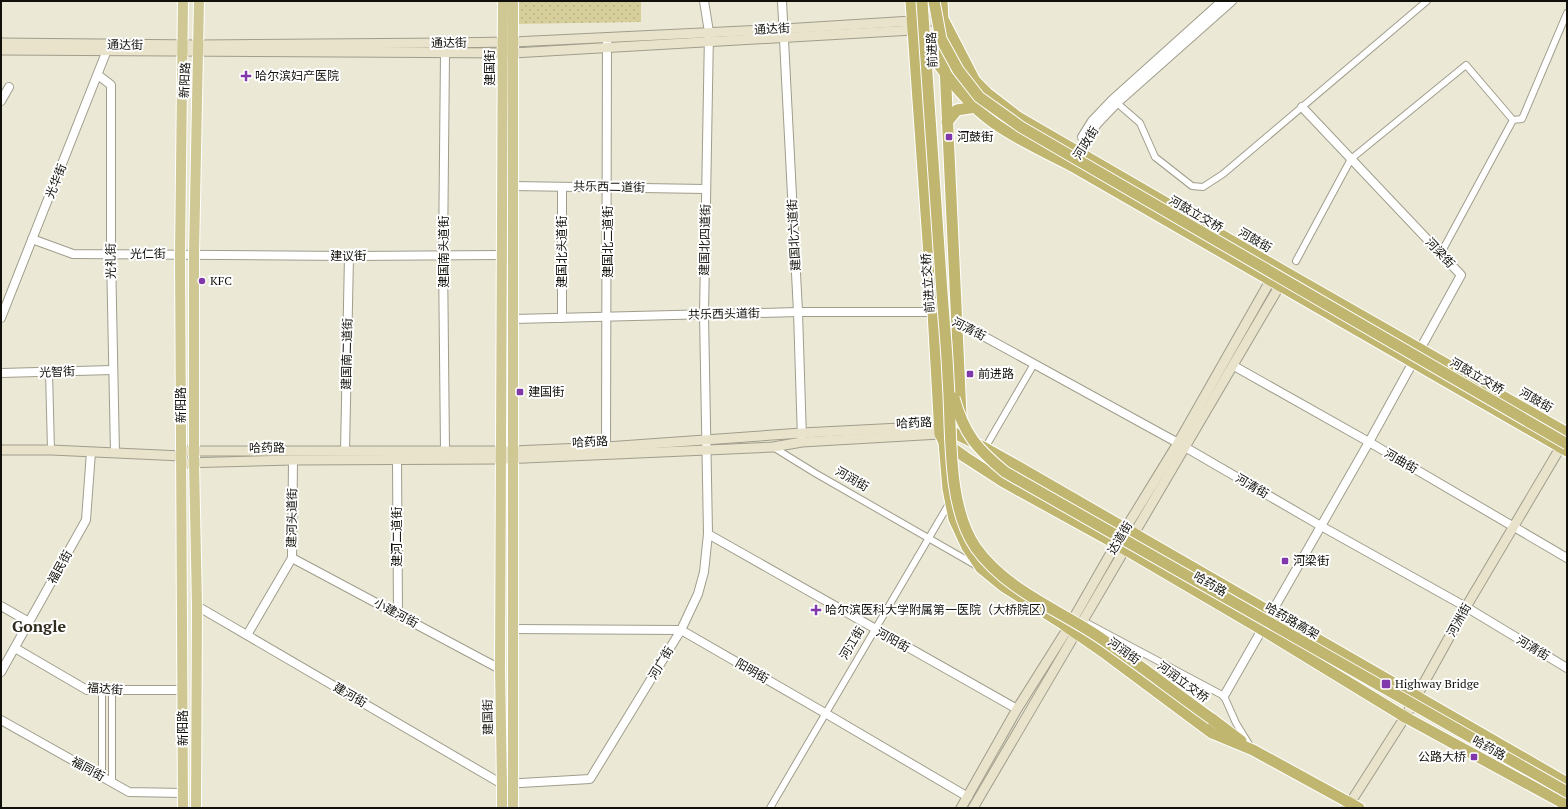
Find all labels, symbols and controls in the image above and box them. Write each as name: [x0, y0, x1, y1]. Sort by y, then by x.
street label: 通达街: [754, 20, 790, 37]
street label: 前进路: [923, 32, 940, 68]
street label: 通达街: [431, 35, 467, 50]
street label: 通达街: [107, 37, 143, 52]
street label: 建国街: [482, 50, 497, 86]
street label: 新阳路: [176, 62, 193, 98]
place label: 哈尔滨妇产医院: [255, 68, 339, 83]
marker: 哈尔滨妇产医院: [240, 70, 252, 82]
street label: 河政街: [1070, 123, 1101, 162]
place label: 河鼓街: [957, 129, 993, 144]
marker: 河鼓街: [944, 132, 954, 142]
street label: 光华街: [42, 161, 69, 200]
street label: 共乐西二道街: [573, 178, 645, 195]
street label: 河鼓立交桥: [1167, 192, 1226, 235]
street label: 建国北六道街: [784, 199, 803, 271]
street label: 建国北四道街: [696, 204, 713, 276]
street label: 建国北二道街: [600, 206, 615, 278]
street label: 建国南头道街: [436, 216, 451, 288]
street label: 建国北头道街: [554, 216, 569, 288]
street label: 河鼓街: [1236, 224, 1275, 255]
street label: 河梁街: [1423, 234, 1458, 271]
street label: 光礼街: [103, 243, 118, 279]
street label: 光仁街: [130, 246, 166, 261]
street label: 建议街: [330, 248, 366, 263]
street label: 前进立交桥: [918, 253, 937, 313]
place label: KFC: [210, 273, 232, 288]
marker: KFC: [197, 276, 207, 286]
street label: 共乐西头道街: [688, 305, 760, 322]
street label: 河清街: [950, 314, 989, 343]
street label: 建国南二道街: [338, 318, 355, 390]
street label: 河鼓立交桥: [1448, 354, 1507, 397]
street label: 光智街: [39, 363, 75, 380]
place label: 前进路: [978, 366, 1014, 381]
marker: 前进路: [965, 369, 975, 379]
place label: 建国街: [528, 384, 564, 399]
street label: 河鼓街: [1517, 384, 1556, 415]
street label: 新阳路: [173, 387, 188, 423]
marker: 建国街: [515, 387, 525, 397]
street label: 哈药路: [896, 414, 932, 431]
street label: 哈药路: [572, 433, 608, 450]
street label: 哈药路: [249, 440, 285, 455]
street label: 河曲街: [1382, 445, 1421, 476]
street label: 河润街: [833, 463, 872, 494]
street label: 河清街: [1233, 470, 1272, 501]
street label: 建河头道街: [283, 488, 300, 548]
street label: 建河二道街: [389, 507, 404, 567]
street label: 达道街: [1104, 518, 1135, 557]
street label: 福民街: [44, 547, 75, 586]
place label: 河梁街: [1293, 553, 1329, 568]
marker: 河梁街: [1280, 556, 1290, 566]
street label: 哈药路: [1191, 568, 1230, 599]
street label: 小建河街: [372, 595, 421, 630]
street label: 哈药路高架: [1263, 599, 1322, 642]
street label: 河洲街: [1443, 600, 1474, 639]
place label: 哈尔滨医科大学附属第一医院（大桥院区）: [825, 602, 1053, 617]
marker: 哈尔滨医科大学附属第一医院（大桥院区）: [810, 604, 822, 616]
district label: Gongle: [12, 615, 66, 637]
street label: 河江街: [836, 623, 867, 662]
street label: 河阳街: [874, 624, 913, 655]
street label: 河清街: [1514, 632, 1553, 663]
street label: 河润街: [1105, 634, 1143, 667]
street label: 河广街: [645, 643, 676, 682]
street label: 阳明街: [733, 655, 772, 686]
street label: 河润立交桥: [1155, 658, 1212, 705]
place label: Highway Bridge: [1395, 676, 1479, 691]
marker: Highway Bridge: [1380, 678, 1392, 690]
street label: 建河街: [331, 679, 370, 710]
street label: 福达街: [87, 680, 124, 697]
street label: 建国街: [480, 699, 495, 735]
street label: 新阳路: [175, 710, 190, 746]
street label: 哈药路: [1470, 732, 1509, 763]
place label: 公路大桥: [1418, 749, 1466, 764]
marker: 公路大桥: [1469, 752, 1479, 762]
street label: 福同街: [69, 753, 108, 784]

